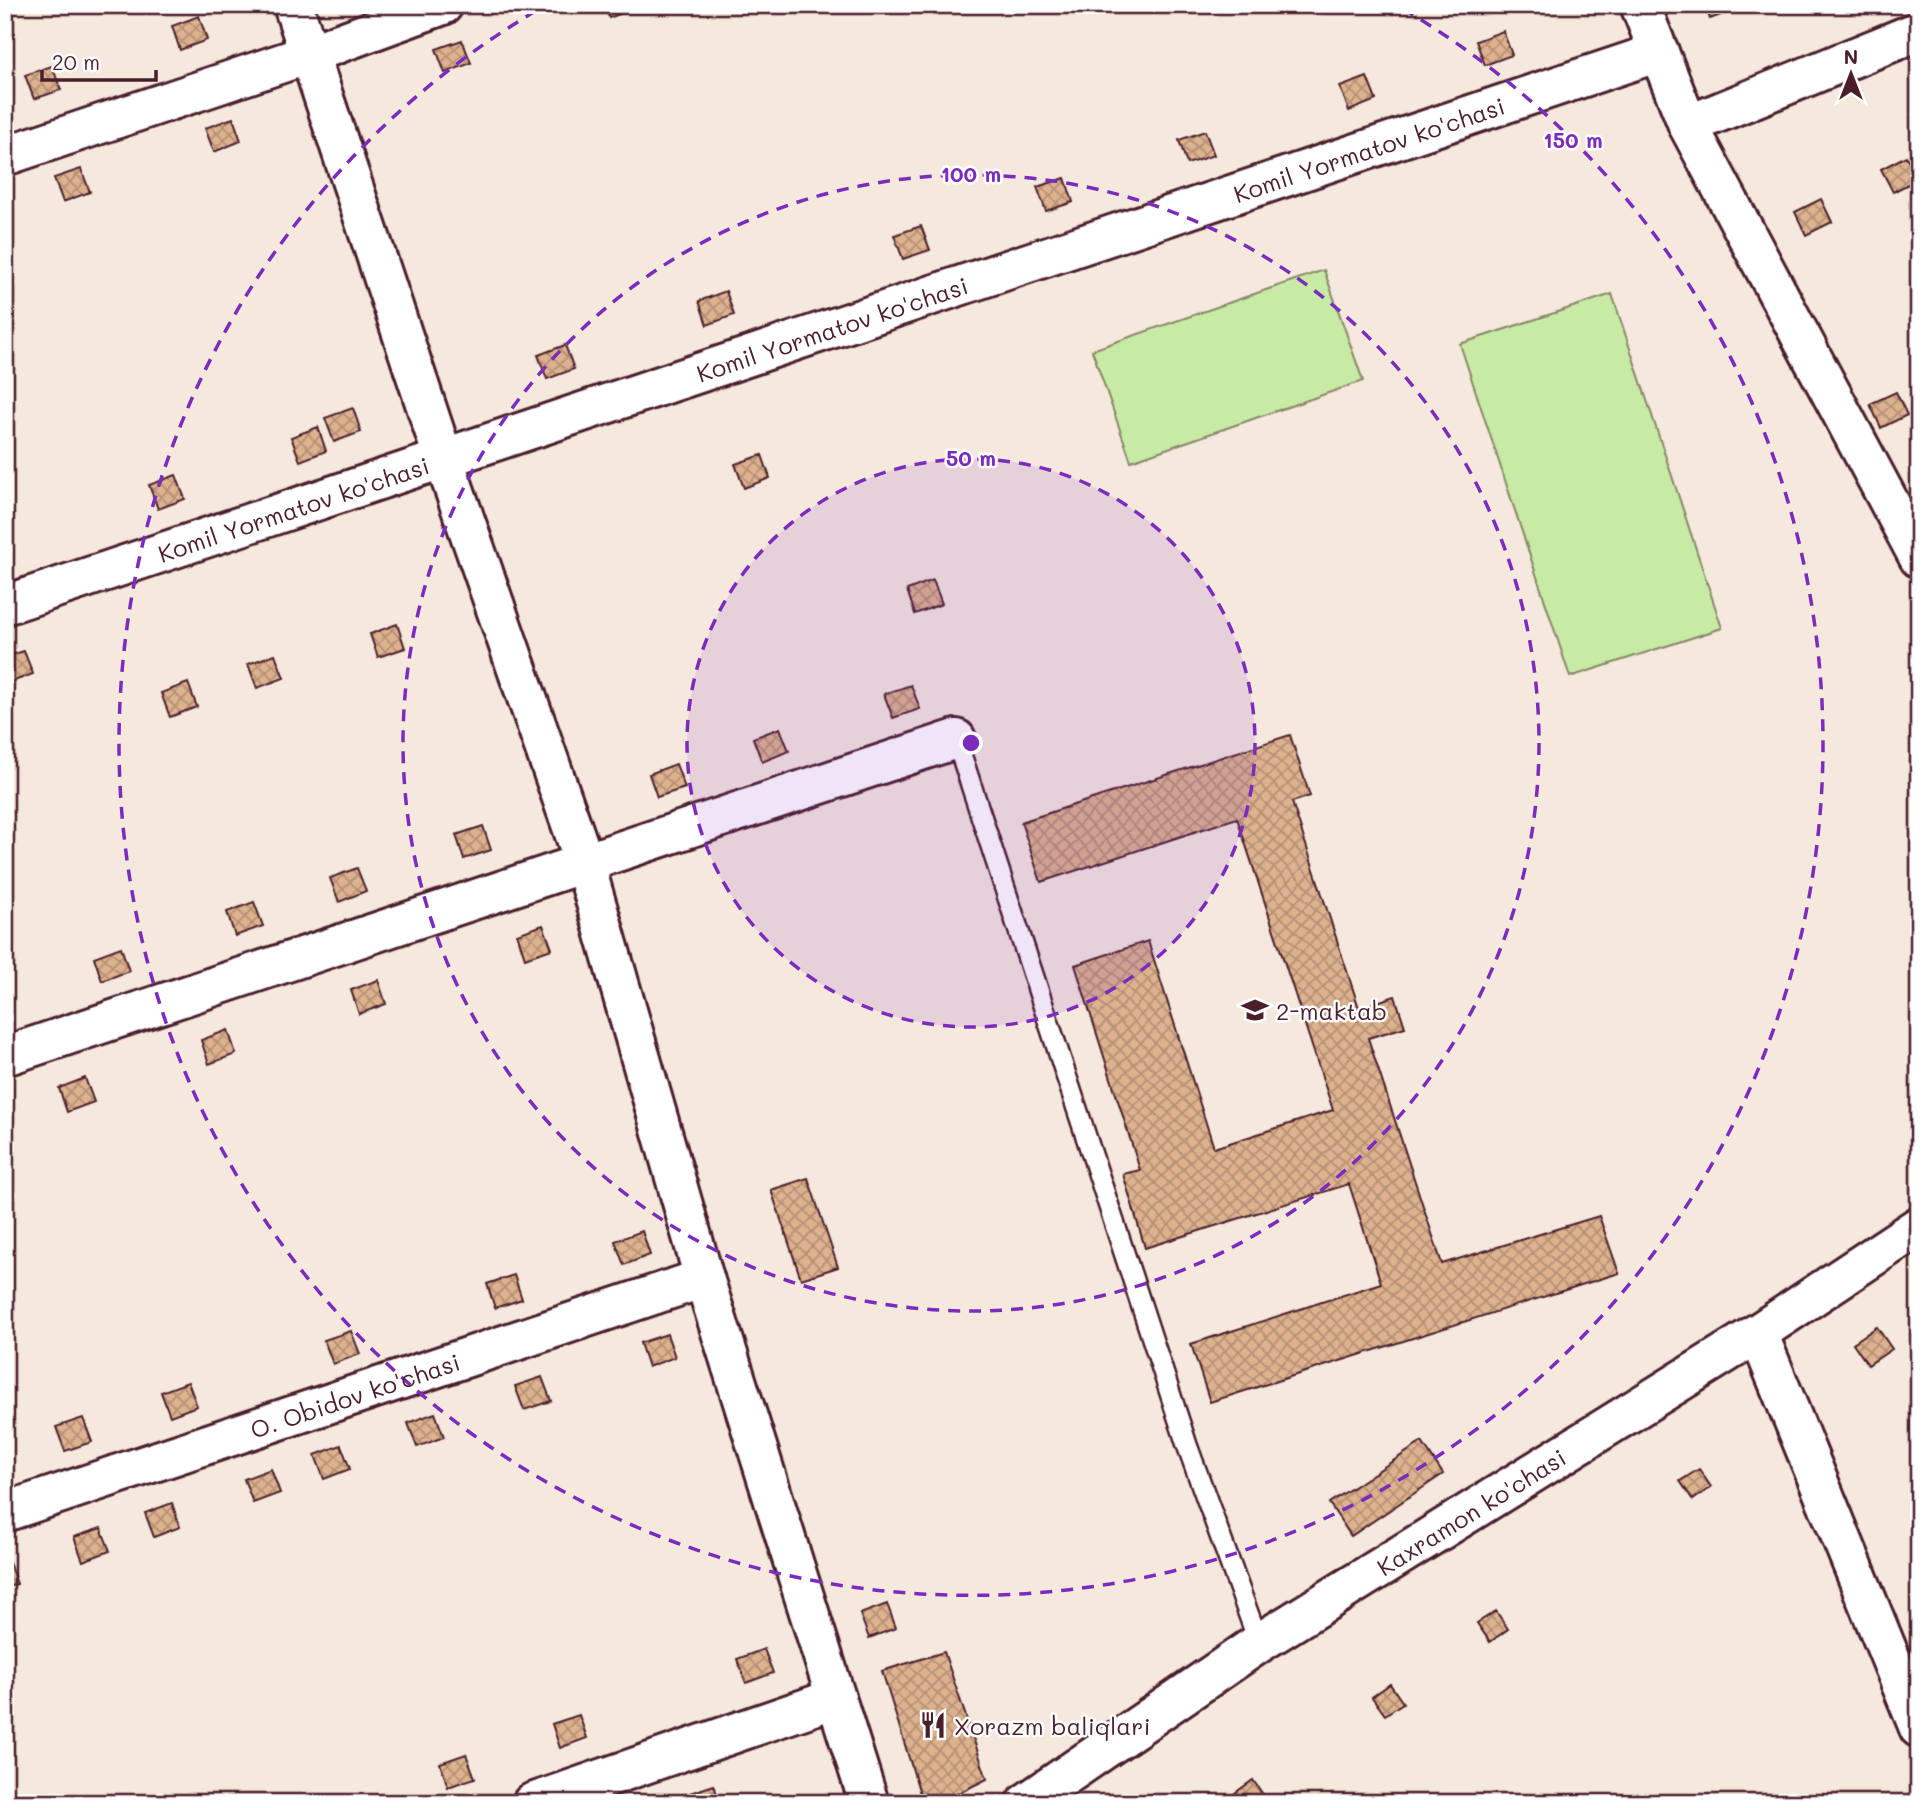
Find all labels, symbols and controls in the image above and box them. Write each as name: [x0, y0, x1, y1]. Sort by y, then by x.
scale bar: [42, 38, 156, 82]
north arrow: [1815, 38, 1885, 108]
text: N: [1844, 44, 1858, 69]
text: 20 m: [52, 48, 100, 75]
street label: Komil Yormatov ko'chasi: [1229, 89, 1509, 209]
text: 150 m: [1543, 126, 1603, 153]
text: 100 m: [941, 160, 1001, 187]
street label: Komil Yormatov ko'chasi: [692, 269, 972, 388]
text: 50 m: [946, 444, 996, 471]
street label: Komil Yormatov ko'chasi: [154, 449, 433, 568]
centre of rings: [959, 731, 983, 755]
school or university icon: 2-maktab: [1240, 995, 1270, 1025]
place label: 2-maktab: [1276, 995, 1387, 1026]
street label: O. Obidov ko'chasi: [246, 1345, 464, 1444]
street label: Kaxramon ko'chasi: [1370, 1441, 1571, 1582]
restaurant icon: Xorazm baliqlari: [918, 1710, 948, 1740]
place label: Xorazm baliqlari: [954, 1710, 1151, 1741]

